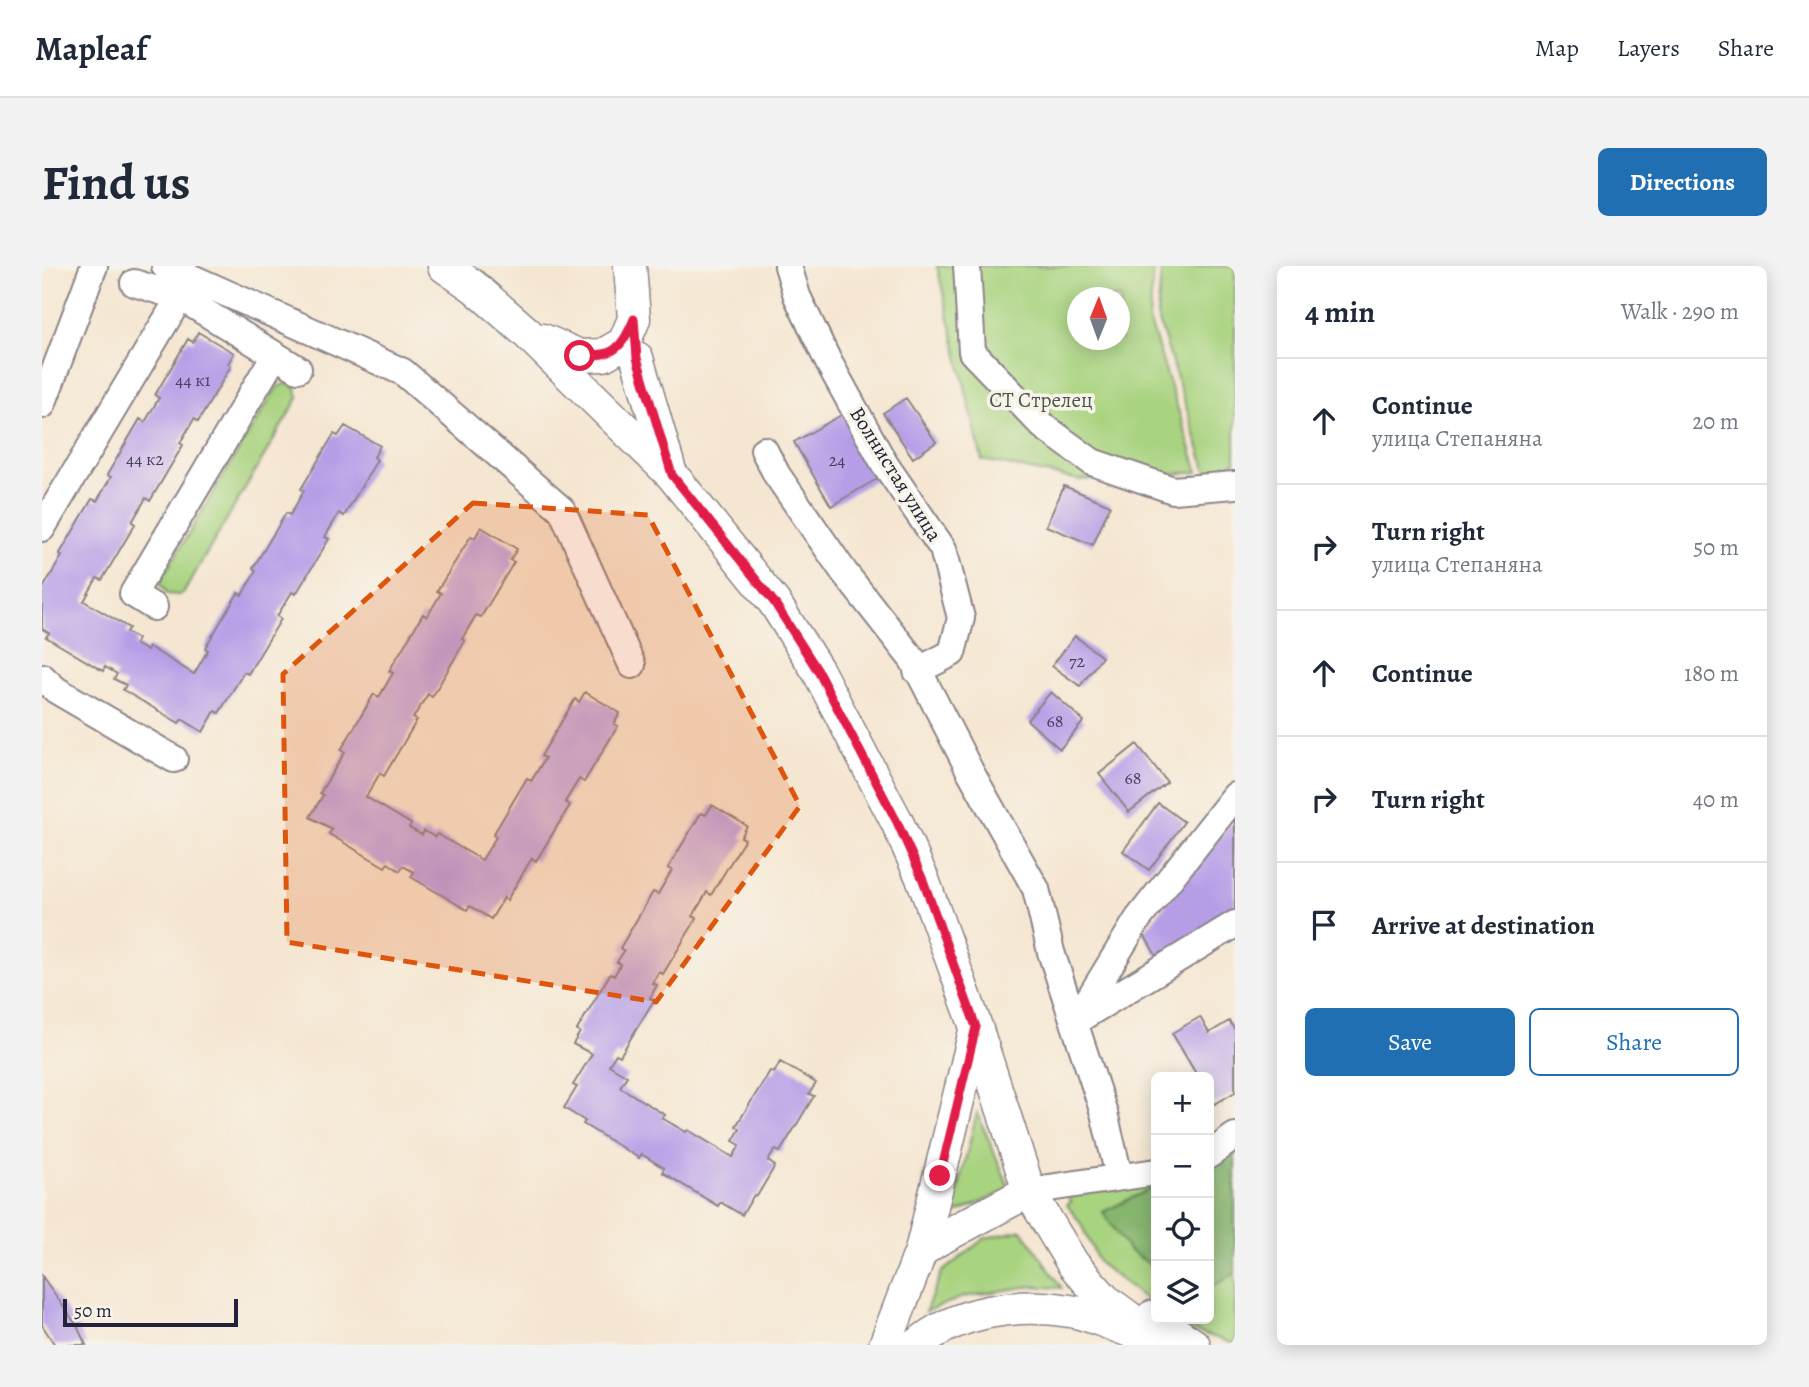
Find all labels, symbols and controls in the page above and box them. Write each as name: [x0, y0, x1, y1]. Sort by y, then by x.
text: Mapleaf: [35, 26, 147, 71]
text: Map: [1535, 32, 1579, 64]
text: Layers: [1617, 32, 1680, 64]
text: Share: [1718, 32, 1774, 64]
button: Directions: [1598, 148, 1767, 216]
text: Find us: [42, 149, 190, 216]
north arrow: [1067, 287, 1130, 350]
text: 4 min: [1305, 292, 1375, 332]
text: Walk · 290 m: [1621, 296, 1739, 327]
route start: [564, 340, 595, 371]
house number: 44 к1: [175, 368, 211, 392]
park label: СТ Стрелец: [989, 386, 1093, 414]
text: Continue: [1372, 388, 1473, 423]
street label: Волнистая улица: [843, 401, 949, 547]
icon: ahead: [1305, 402, 1343, 440]
text: 20 m: [1692, 406, 1739, 437]
text: улица Степаняна: [1372, 423, 1543, 454]
house number: 44 к2: [126, 447, 164, 471]
house number: 24: [829, 448, 845, 472]
text: Turn right: [1372, 514, 1485, 549]
icon: right: [1305, 528, 1343, 566]
text: 50 m: [1693, 532, 1739, 563]
text: улица Степаняна: [1372, 549, 1543, 580]
house number: 72: [1069, 649, 1085, 673]
icon: ahead: [1305, 654, 1343, 692]
text: Continue: [1372, 656, 1473, 691]
text: 180 m: [1684, 658, 1739, 689]
house number: 68: [1046, 709, 1064, 733]
house number: 68: [1124, 766, 1142, 790]
icon: right: [1305, 780, 1343, 818]
text: Turn right: [1372, 782, 1485, 817]
text: 40 m: [1693, 784, 1739, 815]
icon: arrive: [1305, 906, 1343, 944]
text: Arrive at destination: [1372, 908, 1595, 943]
button: Save: [1305, 1008, 1515, 1076]
button: Share: [1529, 1008, 1739, 1076]
map controls: [1151, 1072, 1214, 1324]
button: +: [1151, 1072, 1214, 1135]
button: −: [1151, 1135, 1214, 1198]
route end: [924, 1160, 955, 1191]
button: locate: [1151, 1198, 1214, 1261]
button: layers: [1151, 1261, 1214, 1324]
scale bar: [63, 1296, 238, 1328]
text: 50 m: [74, 1298, 112, 1324]

